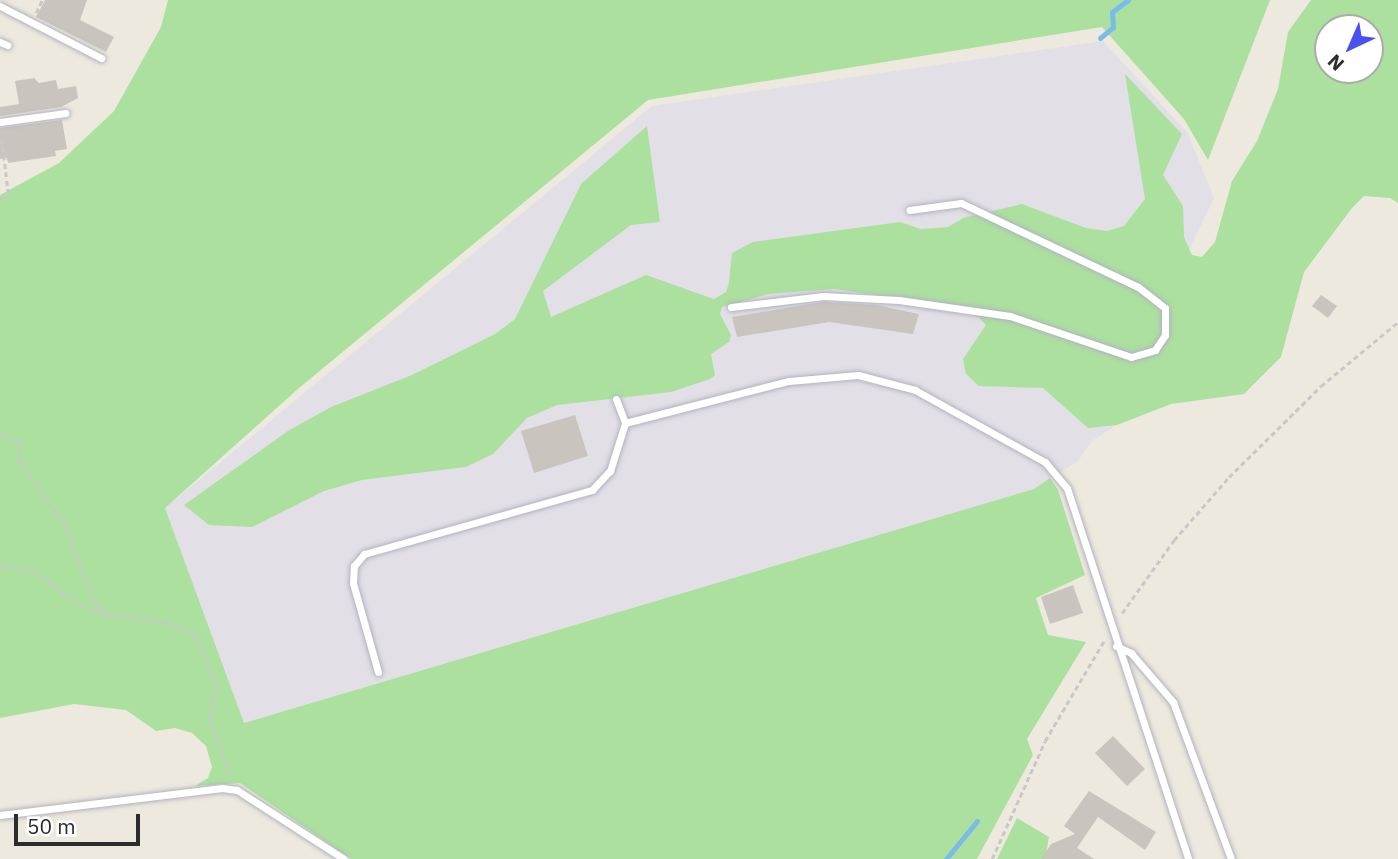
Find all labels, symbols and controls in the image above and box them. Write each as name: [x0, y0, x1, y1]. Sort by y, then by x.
north arrow: [1314, 14, 1384, 84]
text: N: [1323, 49, 1349, 76]
scale bar: [18, 800, 144, 844]
text: 50 m: [27, 812, 76, 840]

